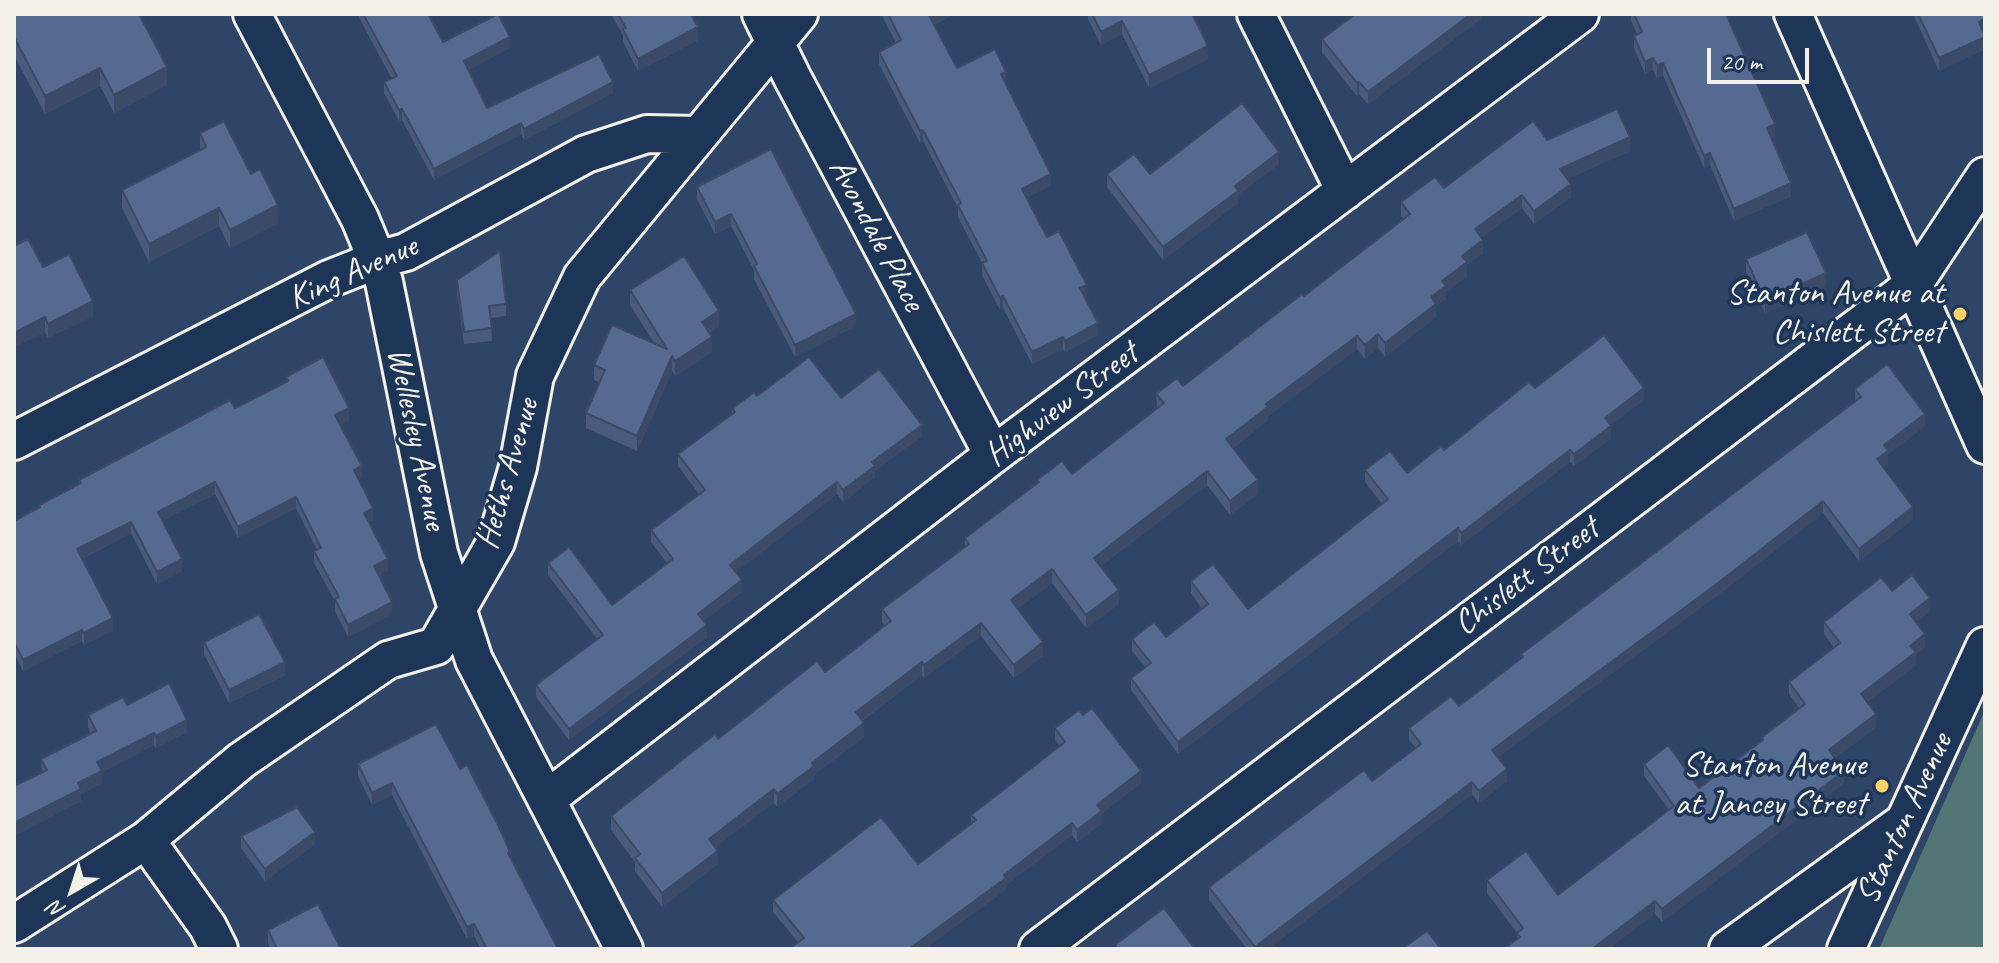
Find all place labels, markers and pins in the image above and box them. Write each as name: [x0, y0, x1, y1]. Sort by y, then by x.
place label: Stanton Avenue at Chislett Street: [1726, 274, 1944, 354]
marker: Stanton Avenue at Chislett Street: [1951, 305, 1969, 323]
place label: Stanton Avenue at Jancey Street: [1675, 746, 1866, 826]
marker: Stanton Avenue at Jancey Street: [1873, 777, 1891, 795]

